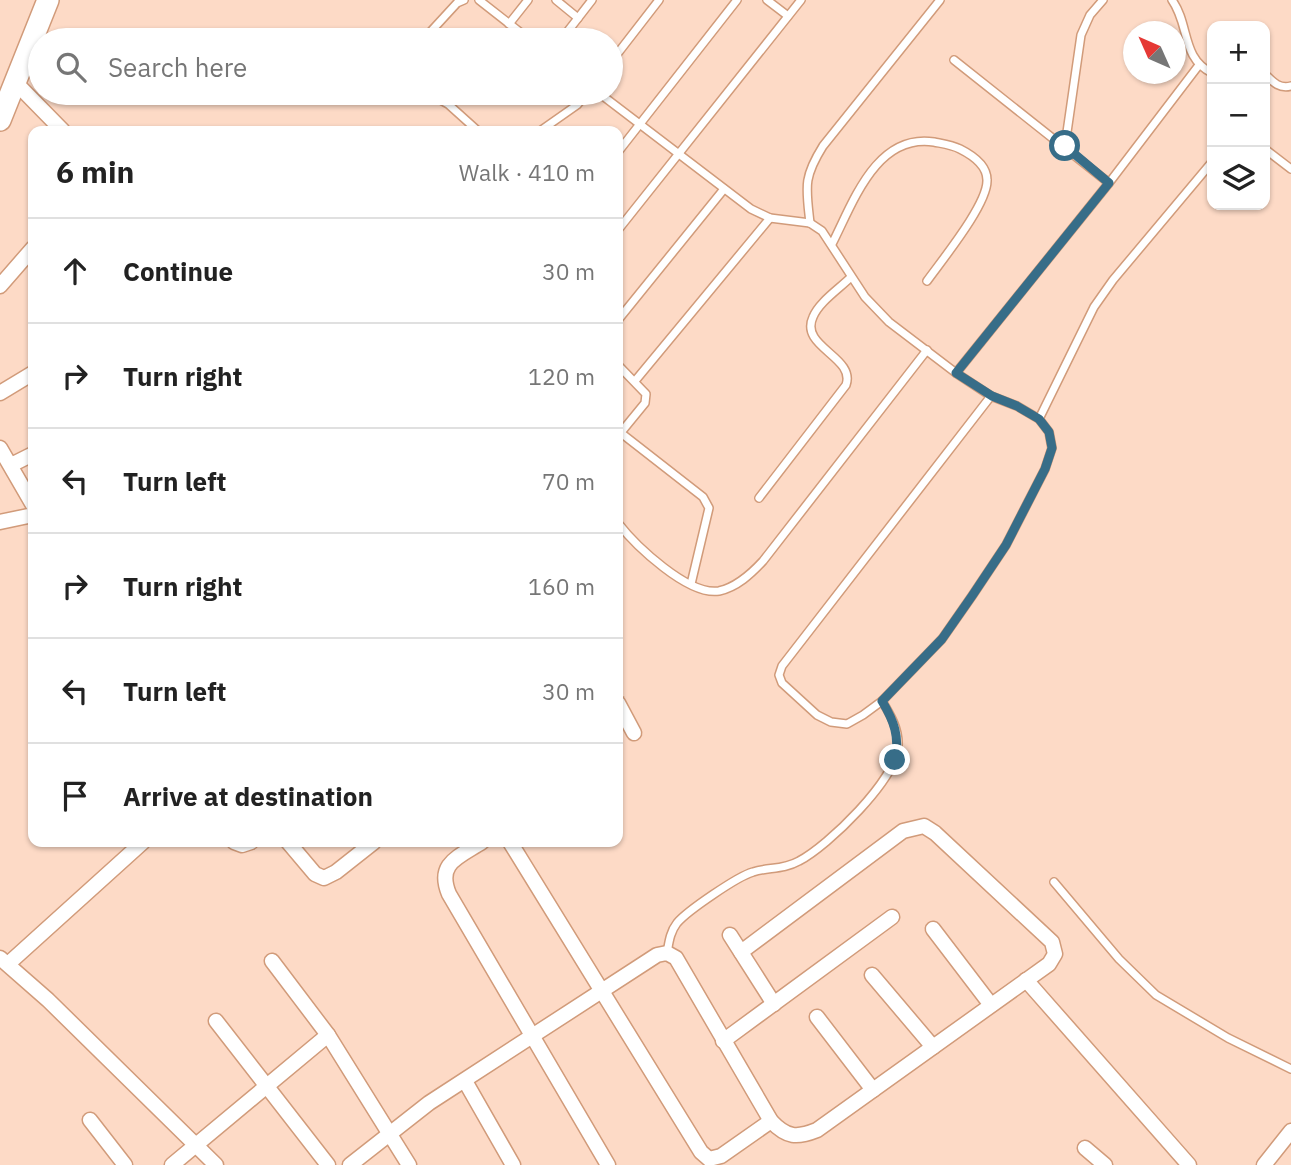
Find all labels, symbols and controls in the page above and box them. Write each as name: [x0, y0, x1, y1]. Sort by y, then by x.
north arrow: [1123, 21, 1186, 84]
map controls: [1207, 21, 1270, 210]
button: +: [1207, 21, 1270, 84]
search box: [28, 28, 623, 105]
icon: search: [52, 48, 90, 86]
text: Search here: [108, 50, 247, 84]
button: −: [1207, 84, 1270, 147]
route start: [1049, 130, 1080, 161]
button: layers: [1207, 147, 1270, 210]
text: 6 min: [56, 152, 134, 191]
text: Walk · 410 m: [459, 157, 595, 187]
icon: ahead: [56, 252, 94, 290]
text: Continue: [123, 254, 233, 288]
text: 30 m: [542, 256, 595, 286]
icon: right: [56, 357, 94, 395]
text: Turn right: [123, 359, 242, 393]
text: 120 m: [528, 361, 595, 391]
icon: left: [56, 462, 94, 500]
text: Turn left: [123, 464, 226, 498]
text: 70 m: [542, 466, 595, 496]
icon: right: [56, 567, 94, 605]
text: Turn right: [123, 569, 242, 603]
text: 160 m: [528, 571, 595, 601]
icon: left: [56, 672, 94, 710]
text: Turn left: [123, 674, 226, 708]
text: 30 m: [542, 676, 595, 706]
route end: [879, 744, 910, 775]
icon: arrive: [56, 777, 94, 815]
text: Arrive at destination: [123, 779, 373, 813]

